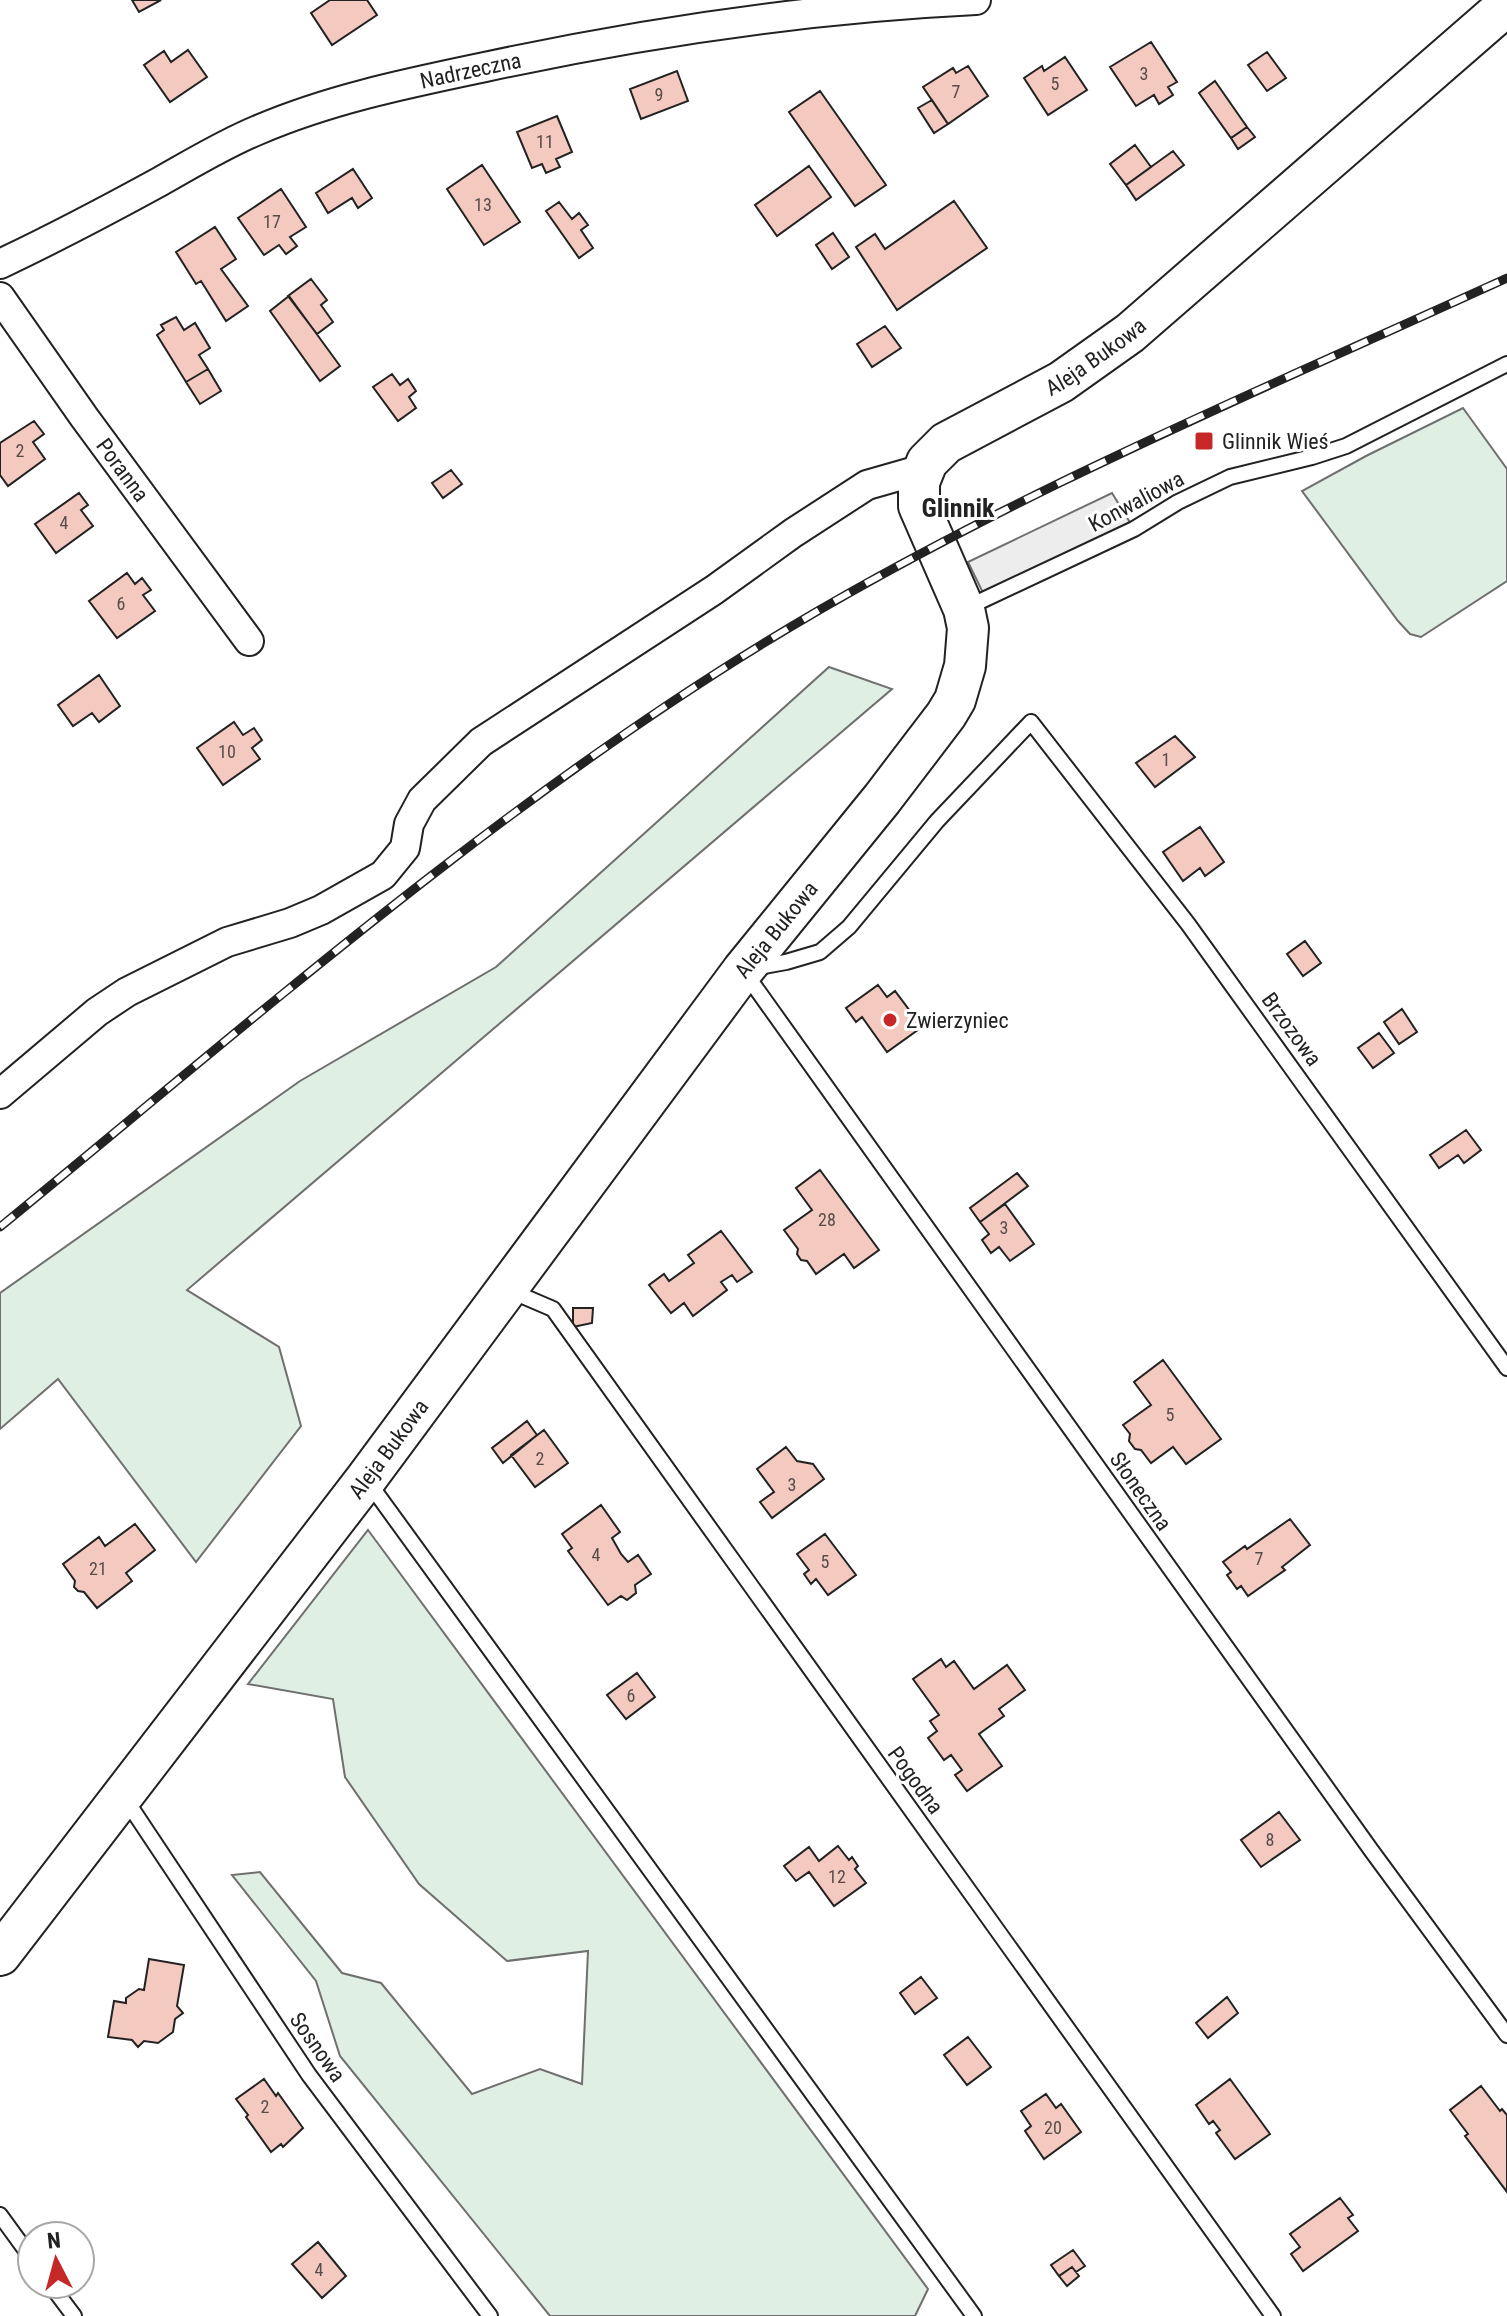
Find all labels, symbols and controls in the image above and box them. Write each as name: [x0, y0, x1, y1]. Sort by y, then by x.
street label: Nadrzeczna: [418, 48, 523, 94]
house number: 3: [1140, 63, 1148, 84]
house number: 5: [1051, 73, 1060, 94]
house number: 7: [952, 81, 961, 102]
house number: 9: [655, 84, 663, 105]
house number: 11: [536, 131, 554, 152]
house number: 13: [474, 194, 492, 215]
house number: 17: [263, 211, 281, 232]
street label: Aleja Bukowa: [1041, 313, 1151, 401]
place label: Glinnik Wieś: [1222, 429, 1329, 454]
marker: Glinnik Wieś: [1193, 430, 1215, 452]
street label: Poranna: [91, 434, 154, 506]
house number: 2: [16, 440, 25, 461]
street label: Konwaliowa: [1084, 466, 1188, 537]
district label: Glinnik: [922, 493, 995, 523]
house number: 4: [60, 512, 69, 533]
house number: 6: [117, 593, 125, 614]
house number: 10: [218, 741, 236, 762]
house number: 1: [1162, 749, 1170, 770]
street label: Aleja Bukowa: [730, 877, 823, 983]
street label: Brzozowa: [1257, 988, 1327, 1071]
place label: Zwierzyniec: [906, 1008, 1009, 1033]
marker: Zwierzyniec: [881, 1011, 899, 1029]
house number: 28: [818, 1209, 836, 1230]
house number: 3: [1000, 1217, 1008, 1238]
street label: Aleja Bukowa: [344, 1395, 434, 1504]
house number: 5: [1166, 1404, 1175, 1425]
street label: Słoneczna: [1105, 1447, 1177, 1535]
house number: 2: [536, 1448, 545, 1469]
house number: 3: [788, 1474, 796, 1495]
house number: 4: [592, 1544, 601, 1565]
house number: 7: [1255, 1548, 1264, 1569]
house number: 5: [821, 1551, 830, 1572]
house number: 21: [89, 1558, 107, 1579]
house number: 6: [627, 1685, 635, 1706]
street label: Pogodna: [883, 1742, 948, 1819]
house number: 8: [1266, 1829, 1274, 1850]
house number: 12: [828, 1866, 846, 1887]
street label: Sosnowa: [285, 2008, 350, 2087]
house number: 2: [261, 2096, 270, 2117]
house number: 20: [1044, 2117, 1062, 2138]
north arrow: [16, 2220, 96, 2300]
text: N: [46, 2227, 62, 2254]
house number: 4: [315, 2259, 324, 2280]

